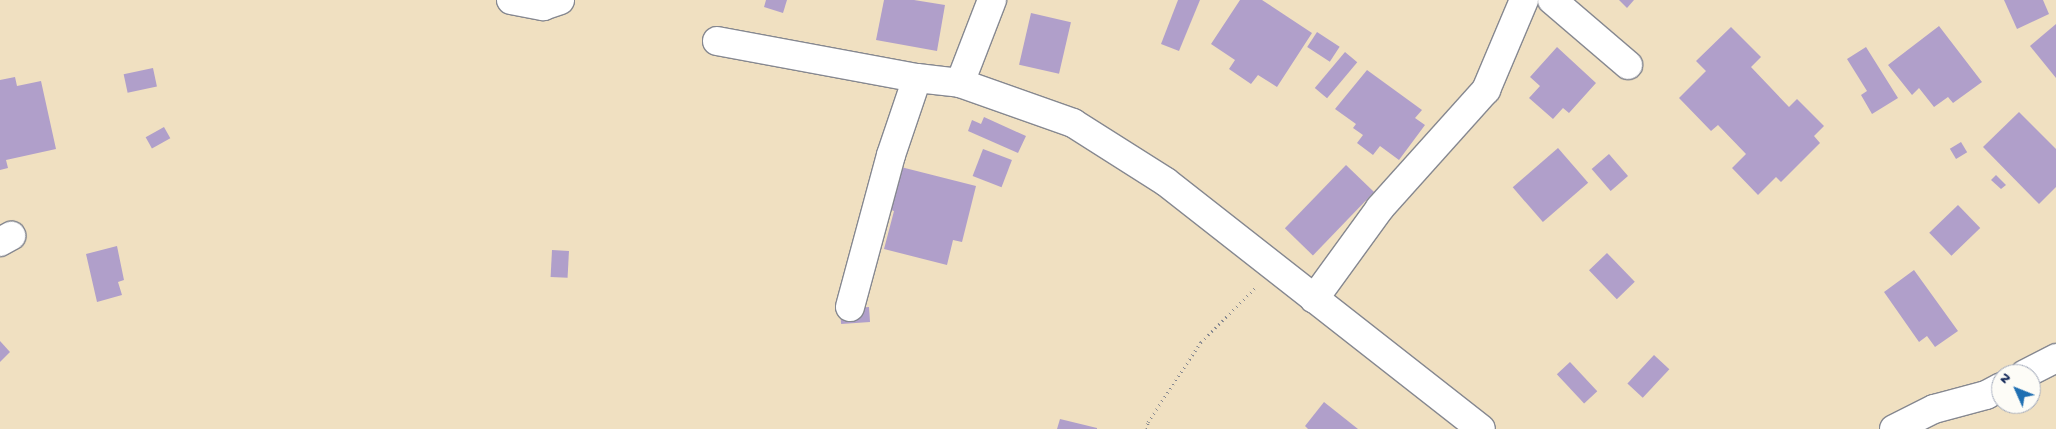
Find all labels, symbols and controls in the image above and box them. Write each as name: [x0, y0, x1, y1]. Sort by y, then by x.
north arrow: [1991, 364, 2041, 414]
text: N: [1996, 370, 2015, 388]

